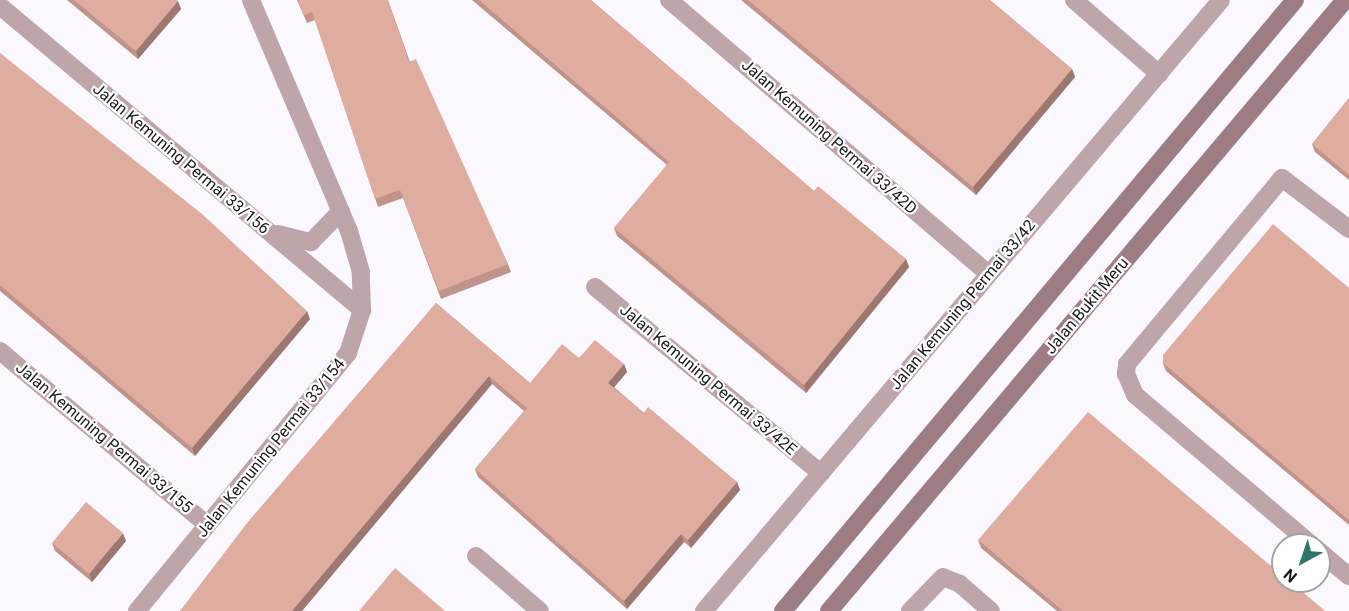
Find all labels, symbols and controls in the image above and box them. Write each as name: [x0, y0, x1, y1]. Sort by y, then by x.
street label: Jalan Kemuning Permai 33/42D: [737, 56, 921, 218]
street label: Jalan Kemuning Permai 33/156: [89, 79, 273, 239]
street label: Jalan Kemuning Permai 33/42: [886, 216, 1040, 394]
street label: Jalan Bukit Meru: [1041, 254, 1133, 358]
street label: Jalan Kemuning Permai 33/42E: [616, 300, 800, 460]
street label: Jalan Kemuning Permai 33/154: [193, 355, 349, 541]
street label: Jalan Kemuning Permai 33/155: [12, 358, 196, 518]
north arrow: [1271, 533, 1331, 593]
text: N: [1280, 565, 1301, 587]

